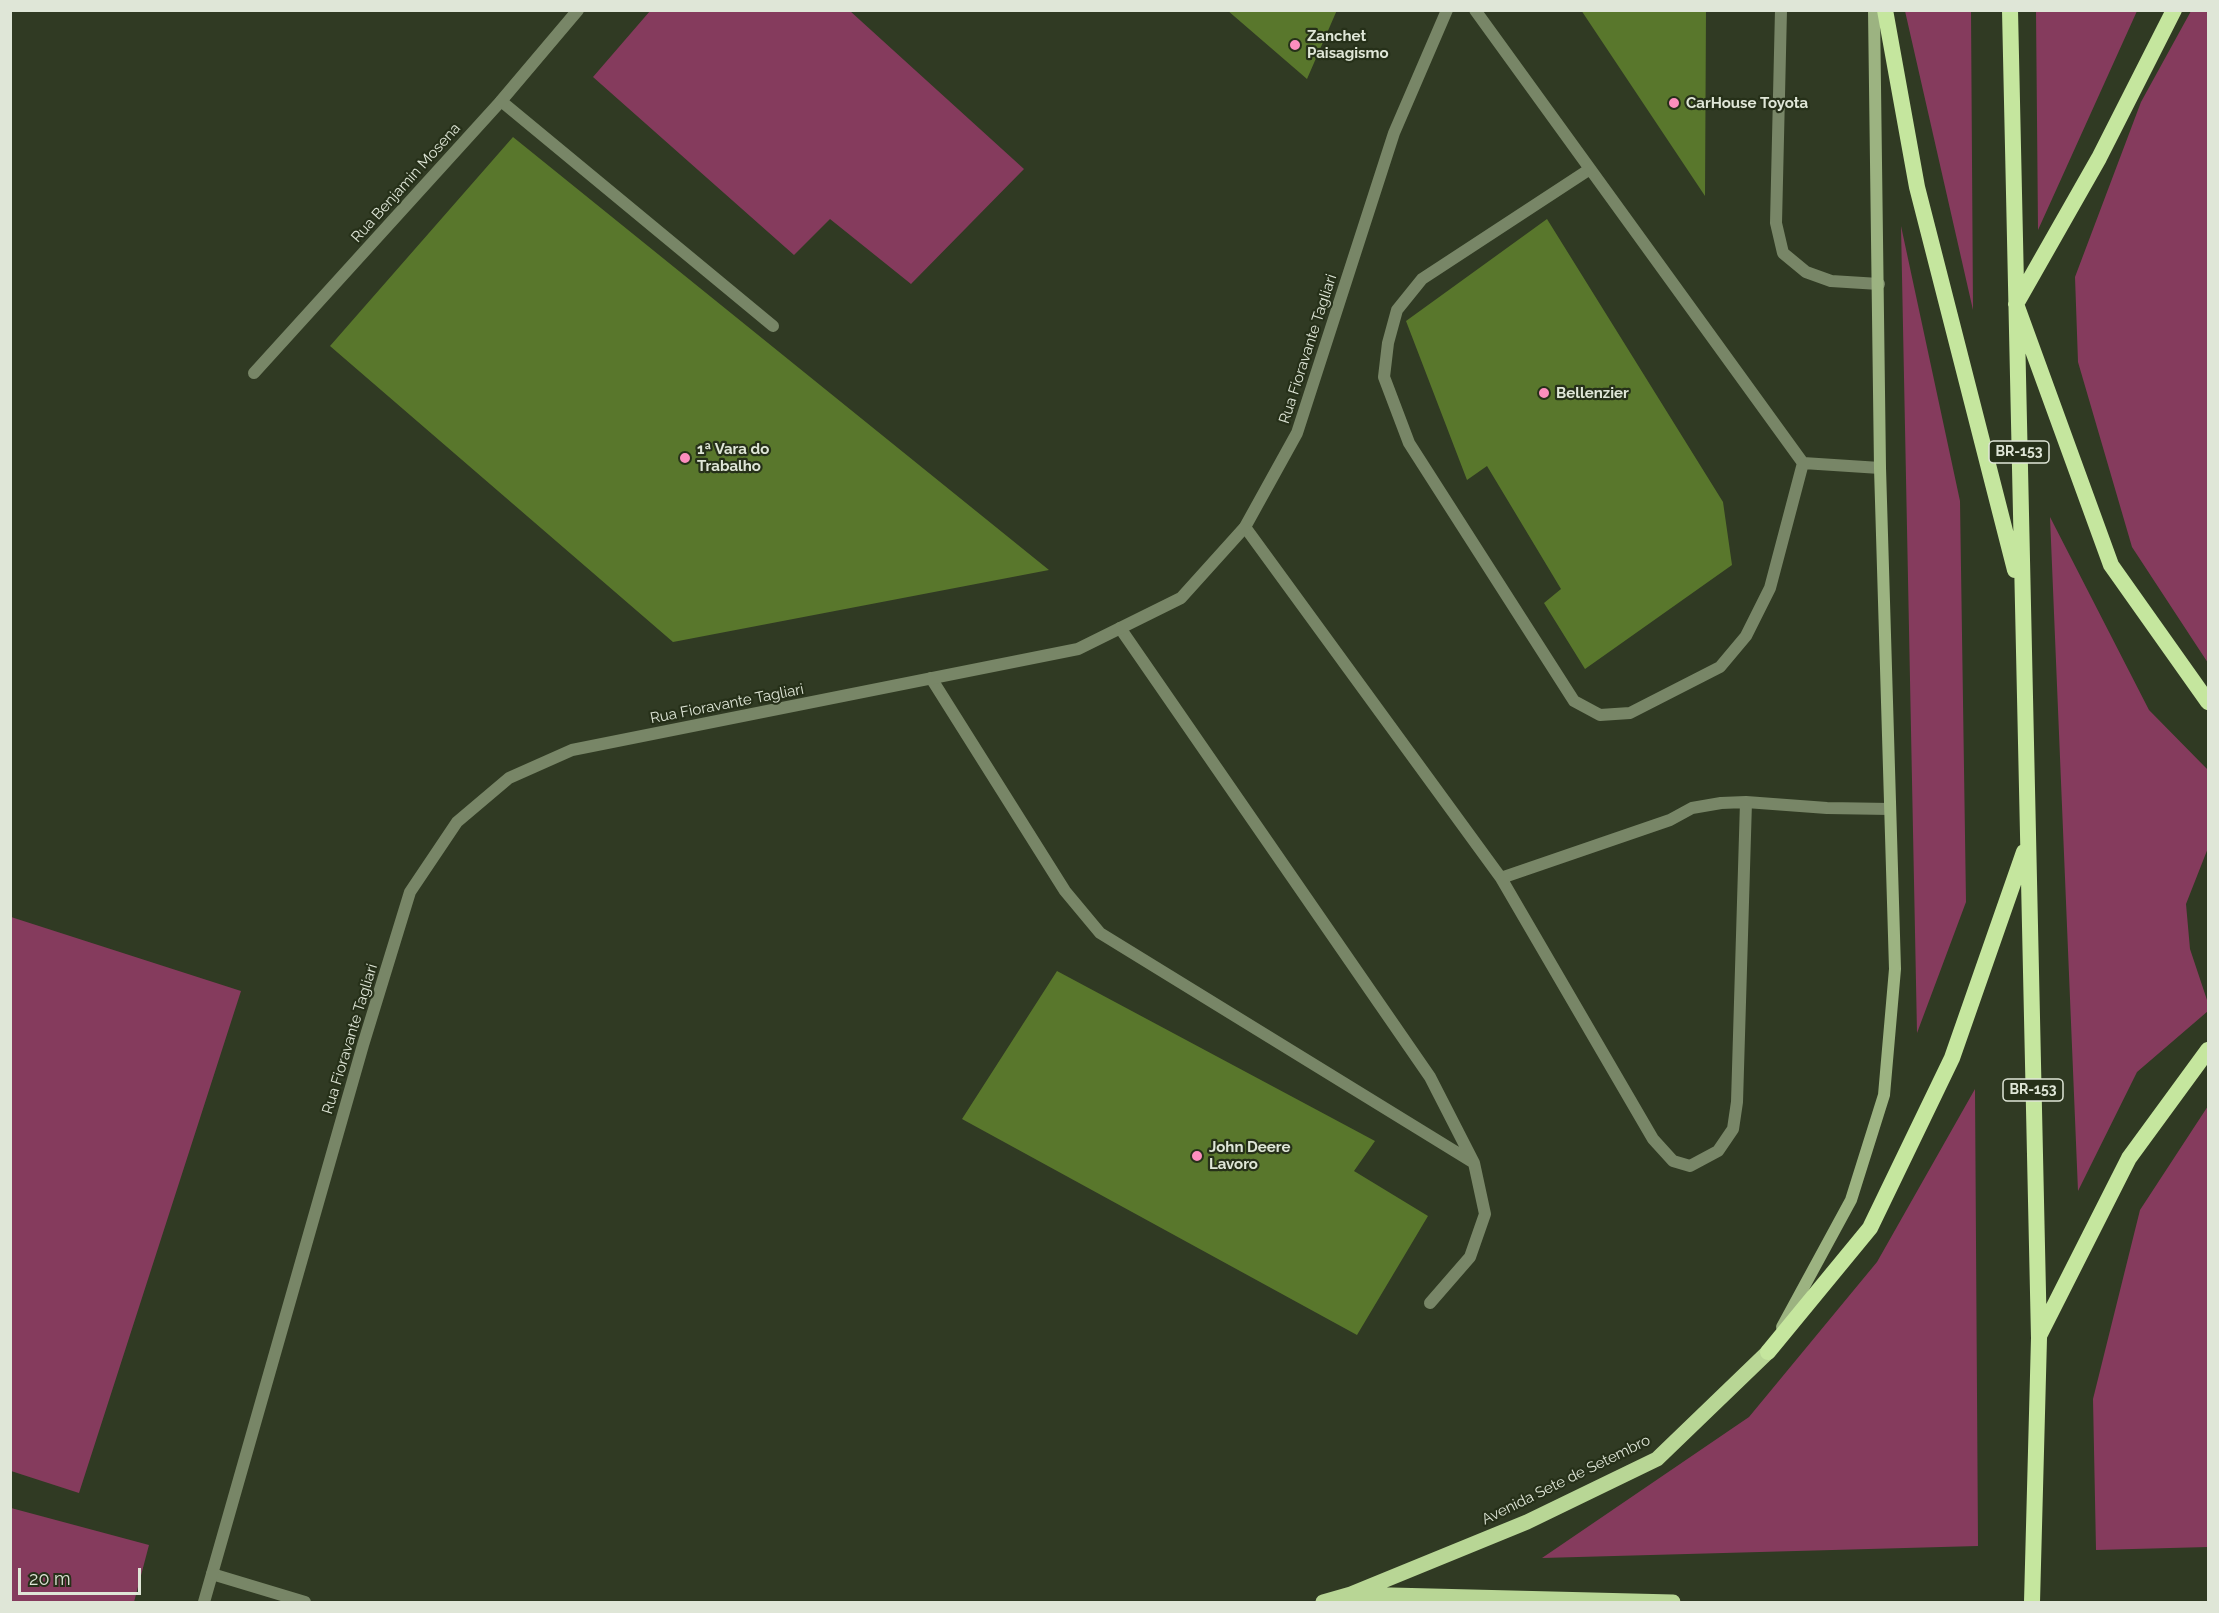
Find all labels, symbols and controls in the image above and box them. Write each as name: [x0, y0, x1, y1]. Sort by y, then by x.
place label: Zanchet Paisagismo: [1307, 27, 1388, 62]
marker: Zanchet Paisagismo: [1288, 38, 1302, 52]
place label: CarHouse Toyota: [1686, 94, 1808, 112]
marker: CarHouse Toyota: [1667, 96, 1681, 110]
street label: Rua Benjamin Mosena: [348, 120, 464, 246]
street label: Rua Fioravante Tagliari: [1275, 272, 1341, 426]
place label: Bellenzier: [1556, 384, 1629, 402]
marker: Bellenzier: [1537, 386, 1551, 400]
place label: 1ª Vara do Trabalho: [697, 440, 769, 475]
road number: BR-153: [1989, 441, 2049, 463]
marker: 1ª Vara do Trabalho: [678, 451, 692, 465]
street label: Rua Fioravante Tagliari: [649, 680, 805, 728]
street label: Rua Fioravante Tagliari: [319, 962, 381, 1116]
road number: BR-153: [2003, 1079, 2063, 1101]
place label: John Deere Lavoro: [1209, 1138, 1290, 1173]
marker: John Deere Lavoro: [1190, 1149, 1204, 1163]
street label: Avenida Sete de Setembro: [1479, 1431, 1653, 1529]
scale bar: [21, 1556, 144, 1594]
text: 20 m: [29, 1568, 71, 1589]

